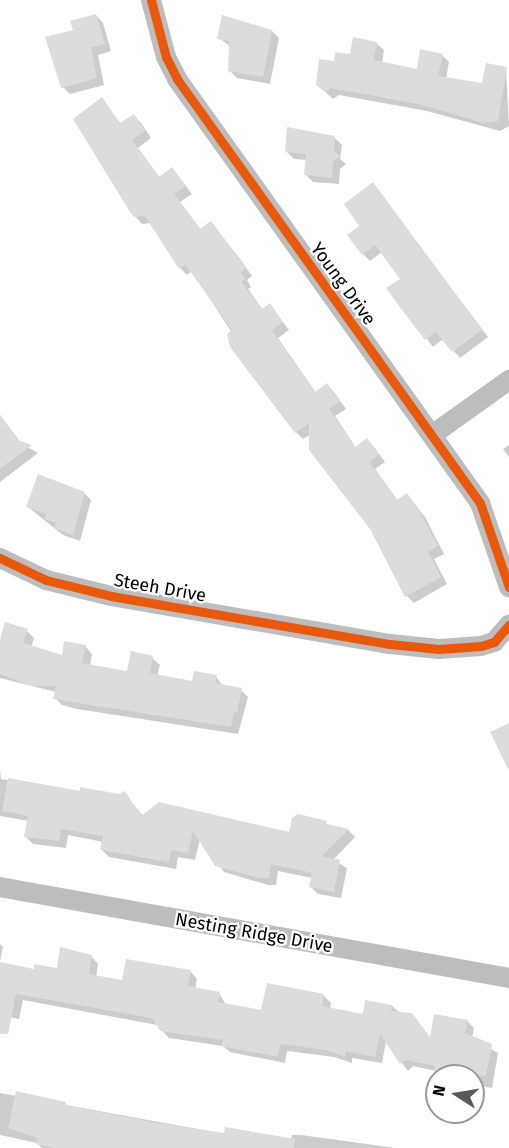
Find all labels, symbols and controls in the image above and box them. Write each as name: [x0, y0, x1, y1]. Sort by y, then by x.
street label: Young Drive: [306, 239, 380, 329]
street label: Steeh Drive: [112, 569, 208, 607]
street label: Nesting Ridge Drive: [174, 909, 334, 957]
north arrow: [425, 1064, 485, 1124]
text: N: [428, 1083, 449, 1098]

